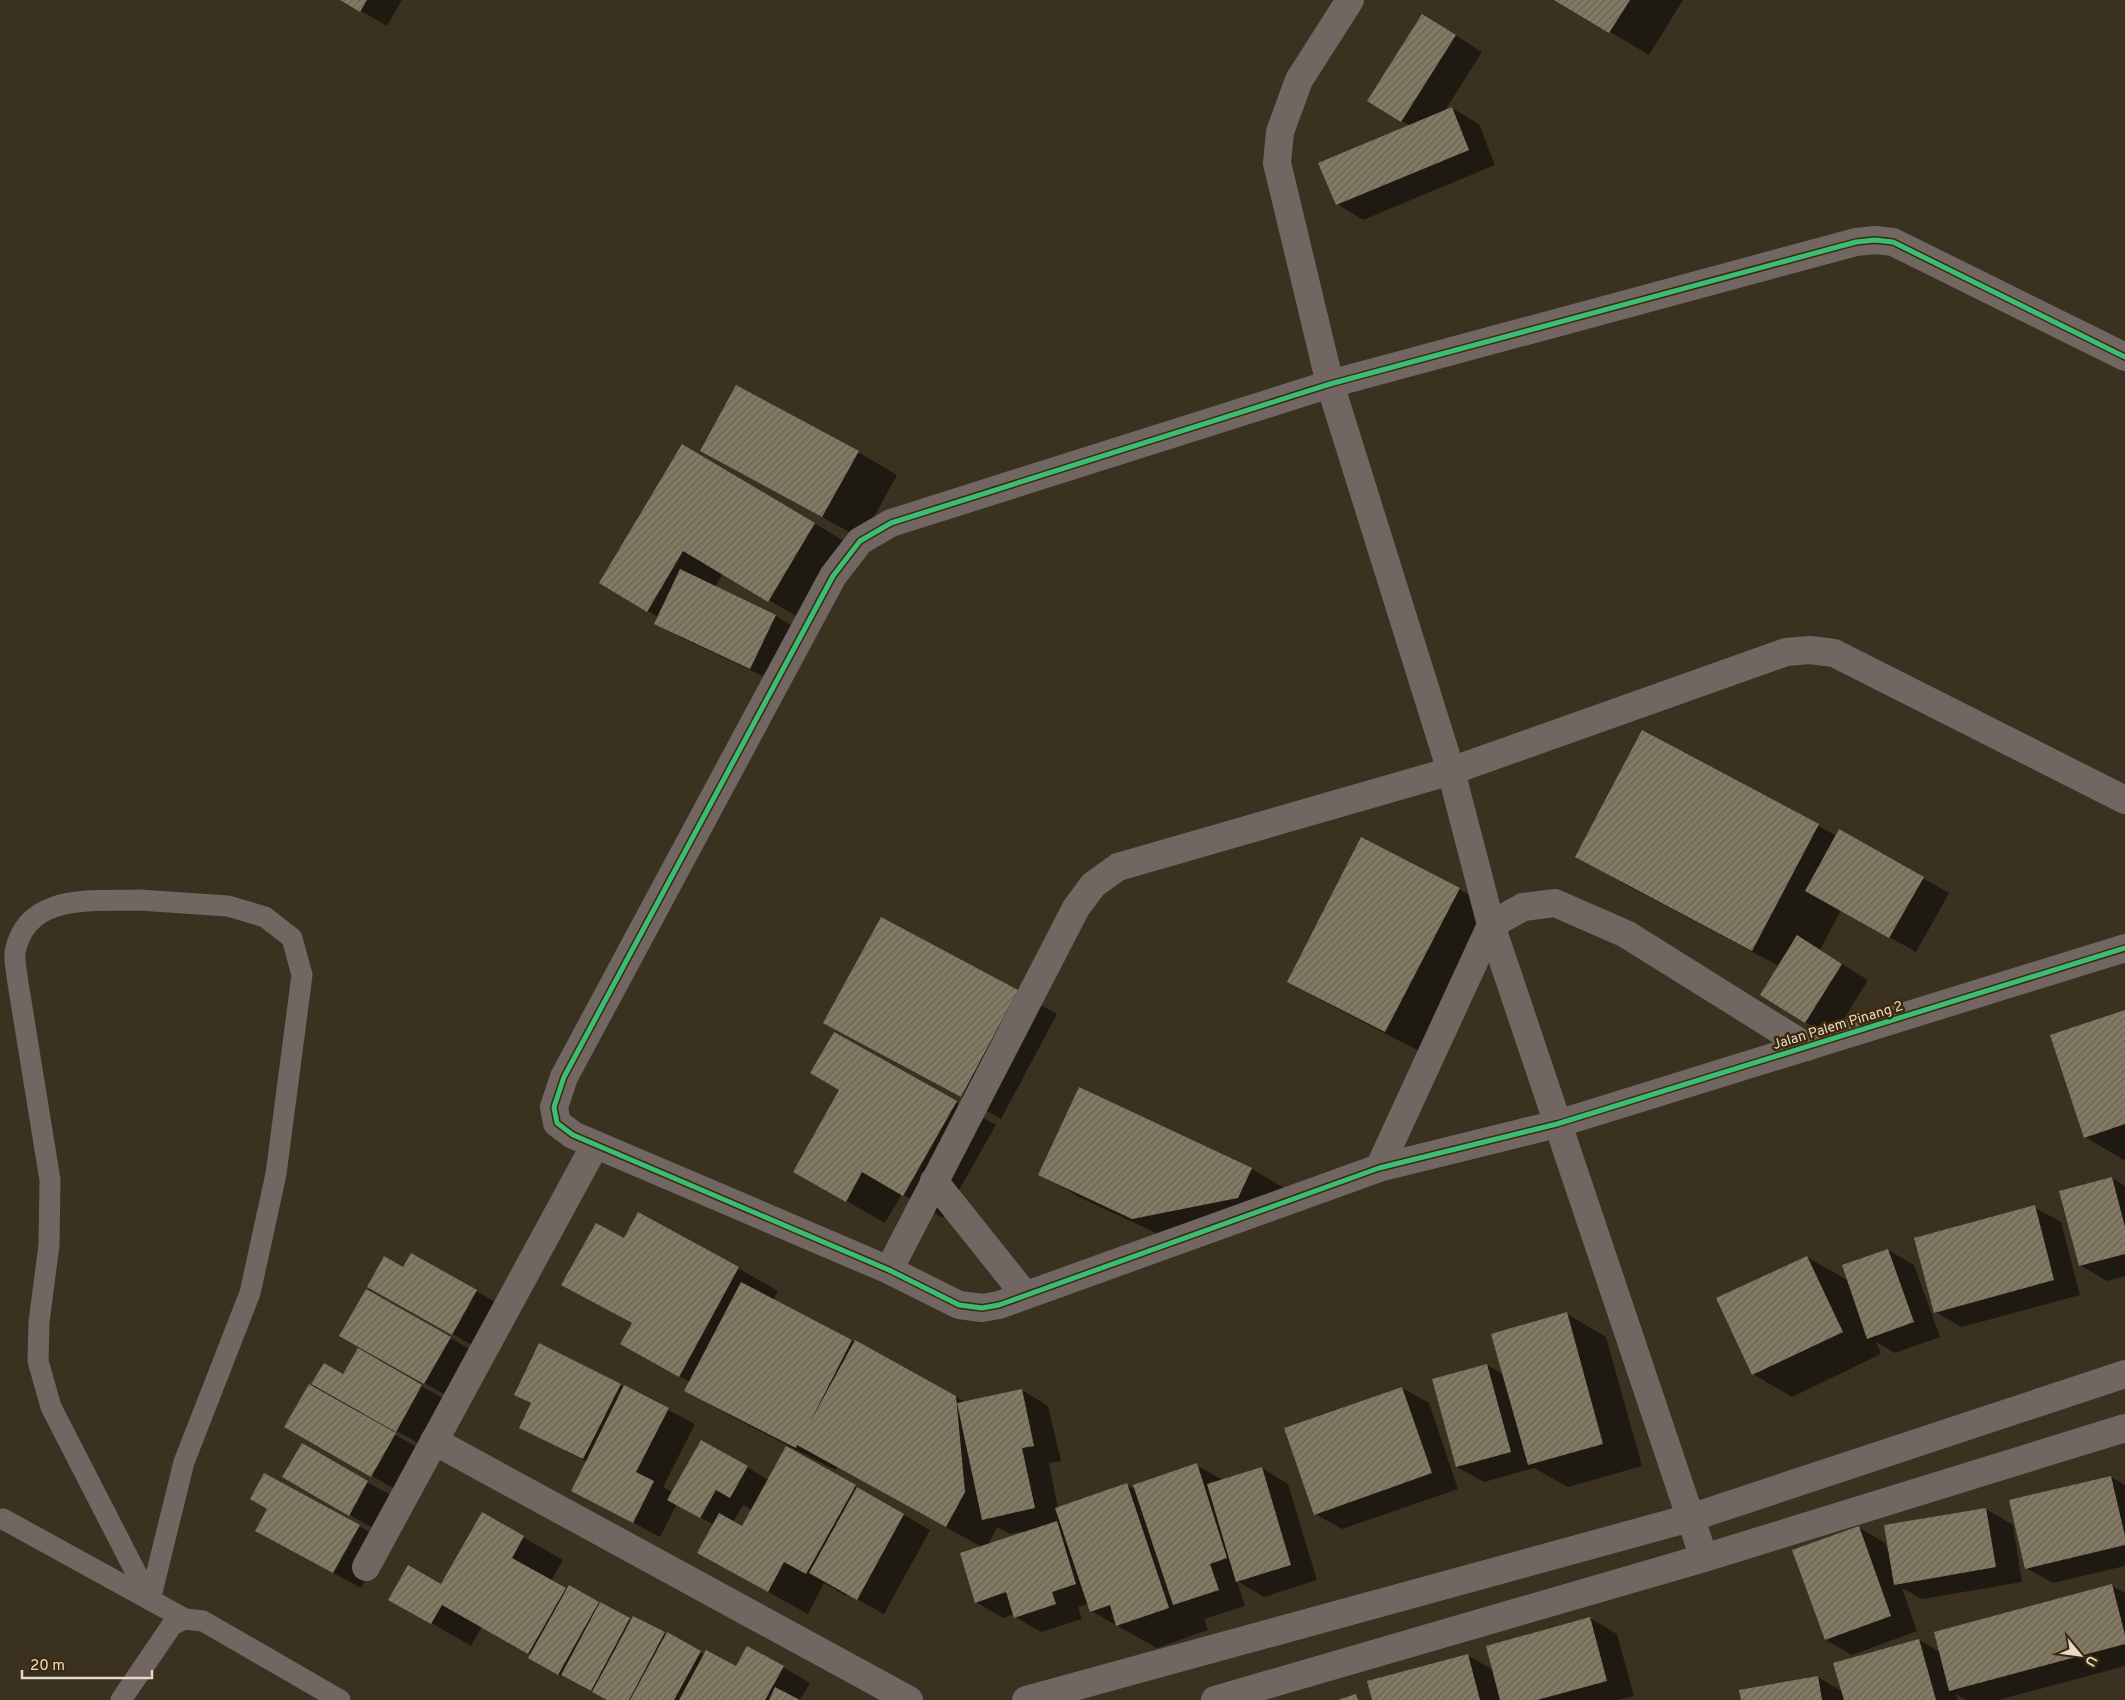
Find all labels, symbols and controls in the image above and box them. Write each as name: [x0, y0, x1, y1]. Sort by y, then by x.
street label: Jalan Palem Pinang 2: [1771, 998, 1905, 1054]
north arrow: [2055, 1630, 2105, 1680]
scale bar: [22, 1648, 152, 1680]
text: U: [2080, 1652, 2100, 1669]
text: 20 m: [30, 1657, 65, 1676]

